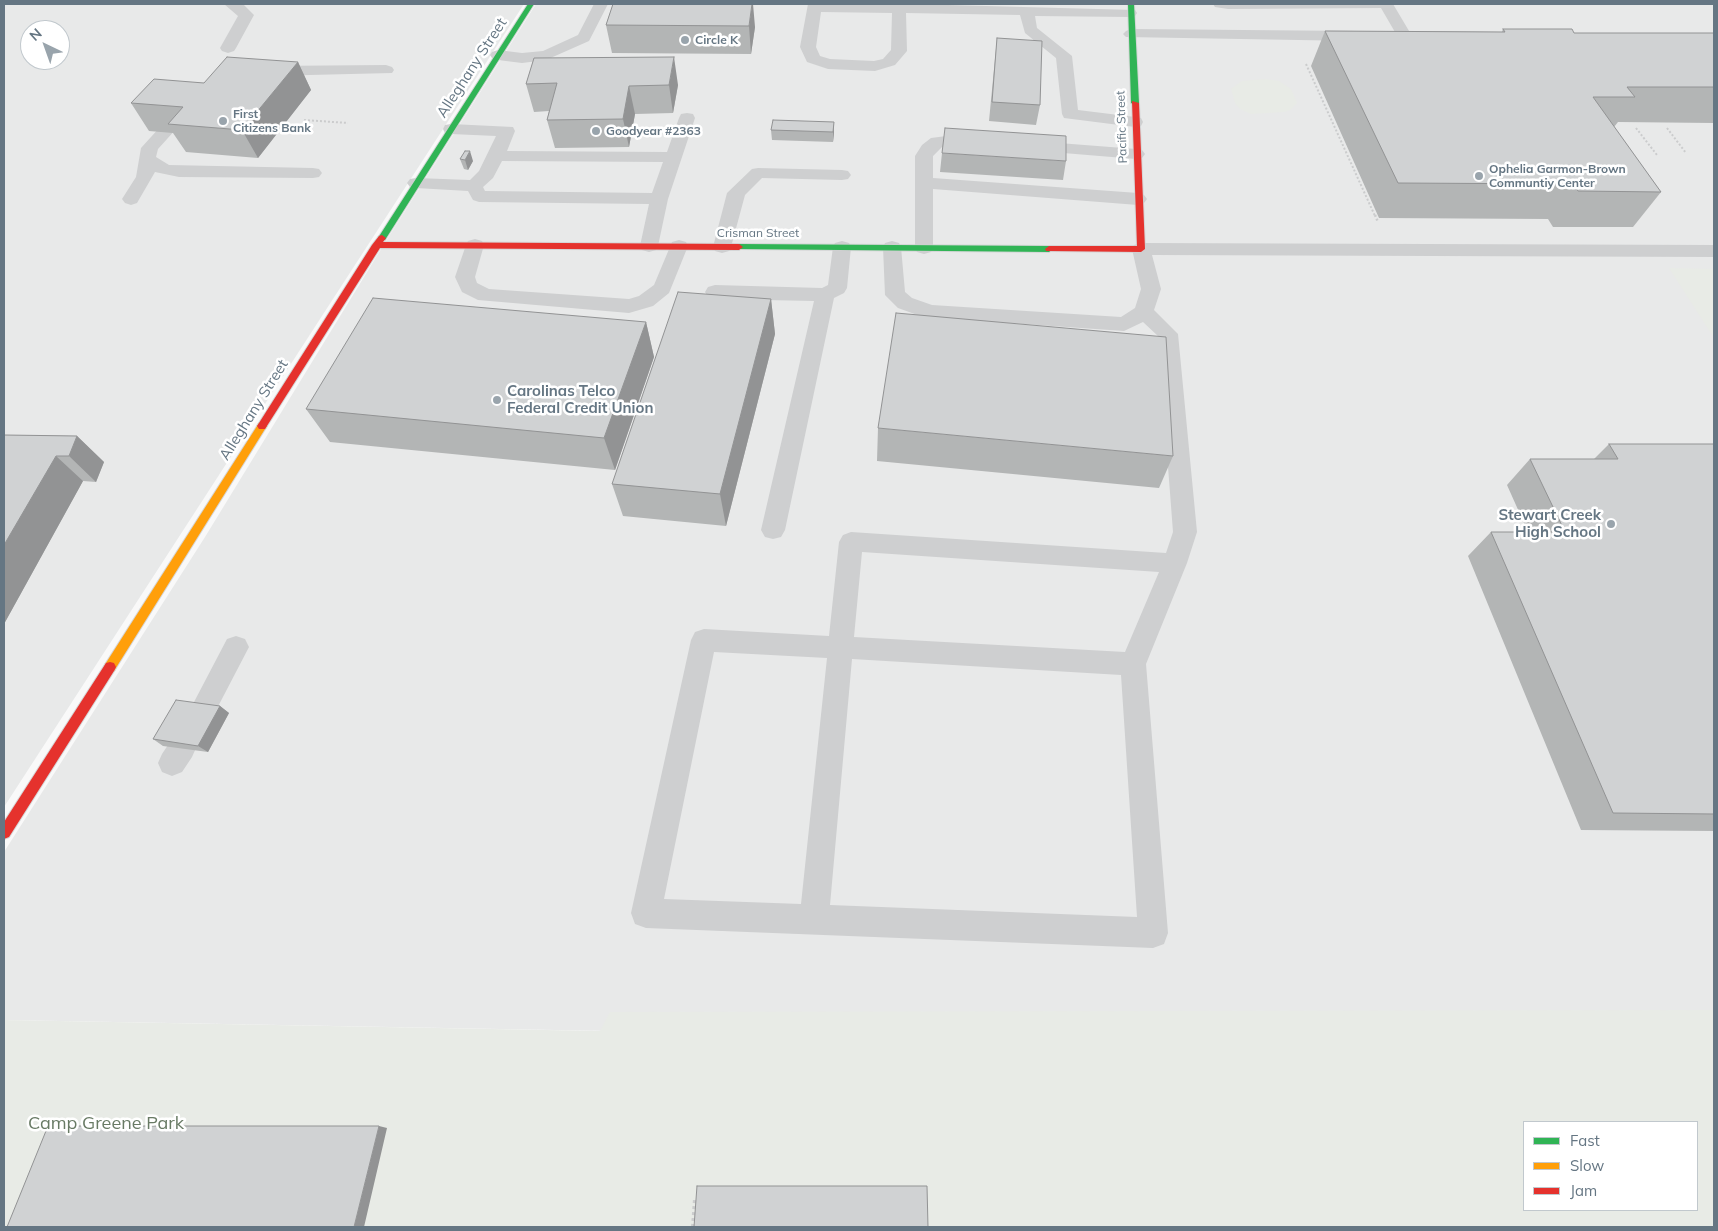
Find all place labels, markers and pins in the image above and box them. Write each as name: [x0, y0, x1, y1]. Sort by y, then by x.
place label: Circle K: [695, 33, 738, 47]
marker: Circle K: [679, 34, 691, 46]
place label: First Citizens Bank: [233, 107, 311, 135]
marker: First Citizens Bank: [217, 115, 229, 127]
place label: Goodyear #2363: [606, 124, 701, 138]
marker: Goodyear #2363: [590, 125, 602, 137]
place label: Ophelia Garmon-Brown Communtiy Center: [1489, 162, 1626, 190]
marker: Ophelia Garmon-Brown Communtiy Center: [1473, 170, 1485, 182]
place label: Carolinas Telco Federal Credit Union: [507, 382, 653, 417]
marker: Carolinas Telco Federal Credit Union: [491, 394, 503, 406]
place label: Stewart Creek High School: [1498, 506, 1601, 541]
marker: Stewart Creek High School: [1605, 518, 1617, 530]

